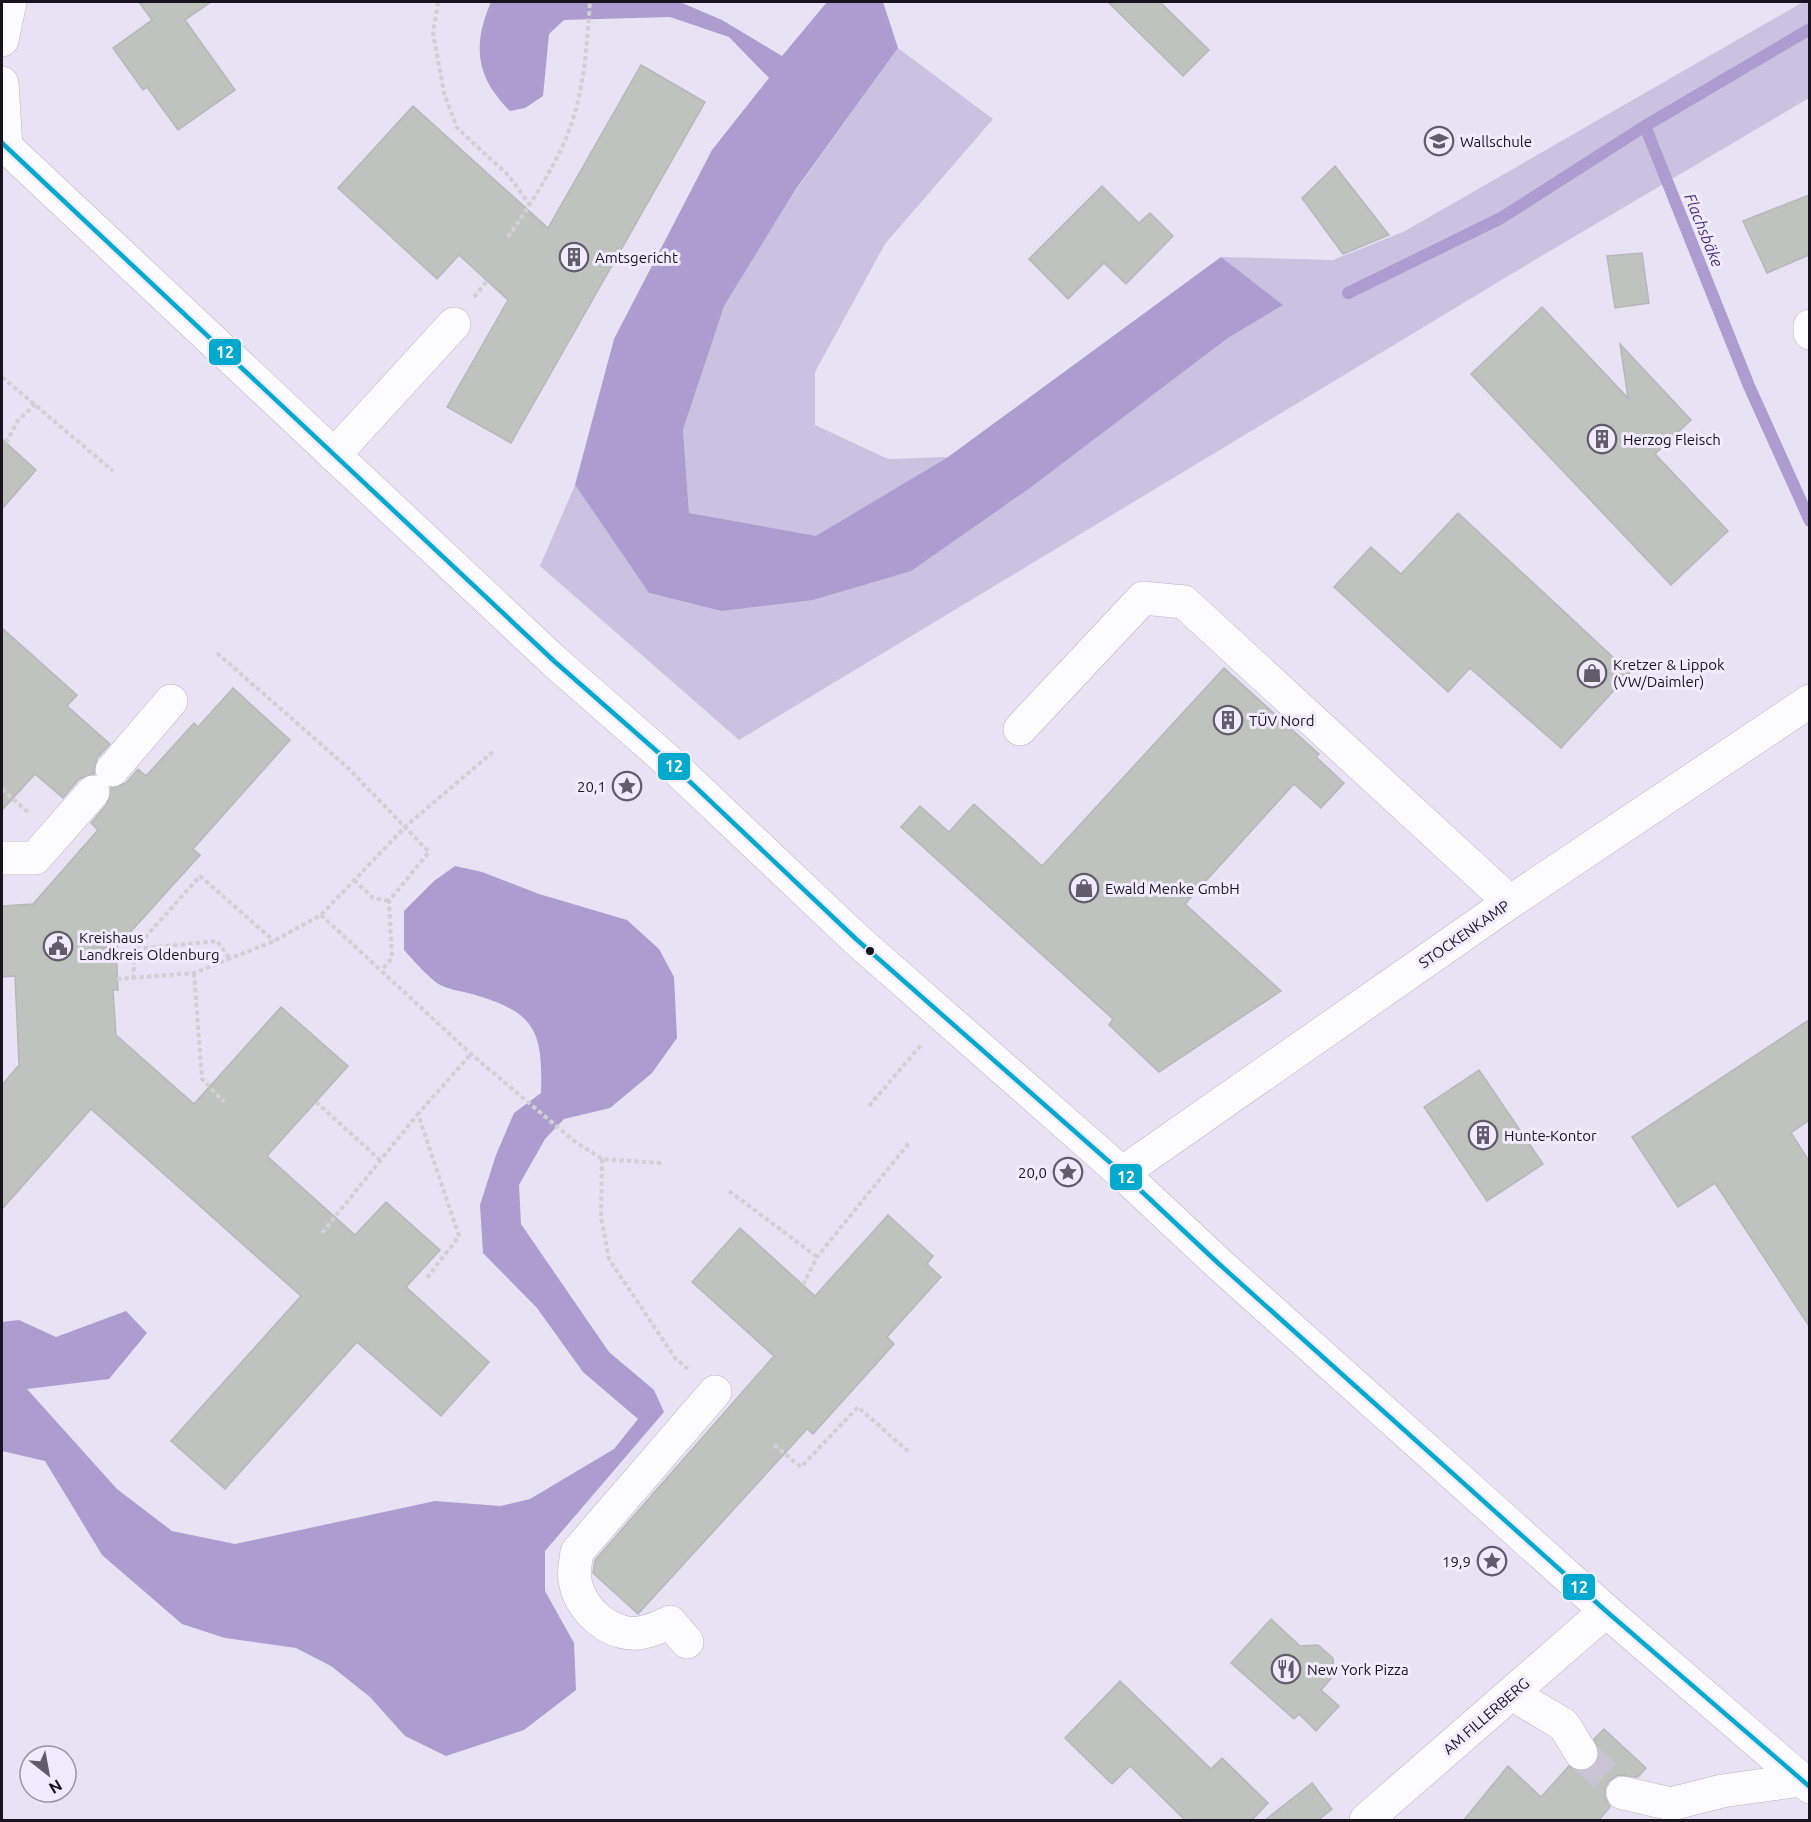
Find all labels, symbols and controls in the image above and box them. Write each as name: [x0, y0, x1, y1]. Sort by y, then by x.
school or university icon: Wallschule: [1423, 125, 1455, 157]
place label: Wallschule: [1460, 133, 1532, 150]
water label: Flachsbäke: [1681, 191, 1727, 269]
building icon: Amtsgericht: [558, 241, 590, 273]
place label: Amtsgericht: [595, 249, 678, 266]
line badge: 12: [208, 338, 242, 366]
text: 12: [216, 343, 234, 361]
building icon: Herzog Fleisch: [1586, 423, 1618, 455]
place label: Herzog Fleisch: [1623, 431, 1721, 448]
place label: Kretzer & Lippok (VW/Daimler): [1613, 656, 1725, 690]
shop icon: Kretzer & Lippok (VW/Daimler): [1576, 657, 1608, 689]
building icon: TÜV Nord: [1212, 704, 1244, 736]
place label: TÜV Nord: [1249, 712, 1314, 729]
line badge: 12: [657, 752, 691, 781]
text: 12: [665, 757, 683, 775]
place icon: 20,1: [611, 770, 643, 802]
place label: 20,1: [577, 778, 606, 795]
shop icon: Ewald Menke GmbH: [1068, 872, 1100, 904]
place label: Ewald Menke GmbH: [1105, 880, 1240, 897]
street label: STOCKENKAMP: [1416, 897, 1512, 971]
place label: Kreishaus Landkreis Oldenburg: [79, 929, 220, 963]
public building icon: Kreishaus Landkreis Oldenburg: [42, 930, 74, 962]
unlabelled marker: [864, 945, 876, 957]
building icon: Hunte-Kontor: [1467, 1119, 1499, 1151]
place label: Hunte-Kontor: [1504, 1127, 1597, 1144]
place icon: 20,0: [1052, 1156, 1084, 1188]
line badge: 12: [1109, 1163, 1143, 1191]
place label: 20,0: [1018, 1164, 1047, 1181]
text: 12: [1117, 1168, 1135, 1186]
place icon: 19,9: [1476, 1545, 1508, 1577]
place label: 19,9: [1442, 1553, 1471, 1570]
line badge: 12: [1562, 1573, 1596, 1601]
text: 12: [1570, 1578, 1588, 1596]
restaurant icon: New York Pizza: [1270, 1653, 1302, 1685]
place label: New York Pizza: [1307, 1661, 1409, 1678]
street label: AM FILLERBERG: [1440, 1674, 1532, 1758]
north arrow: [18, 1744, 78, 1804]
text: N: [46, 1776, 65, 1798]

